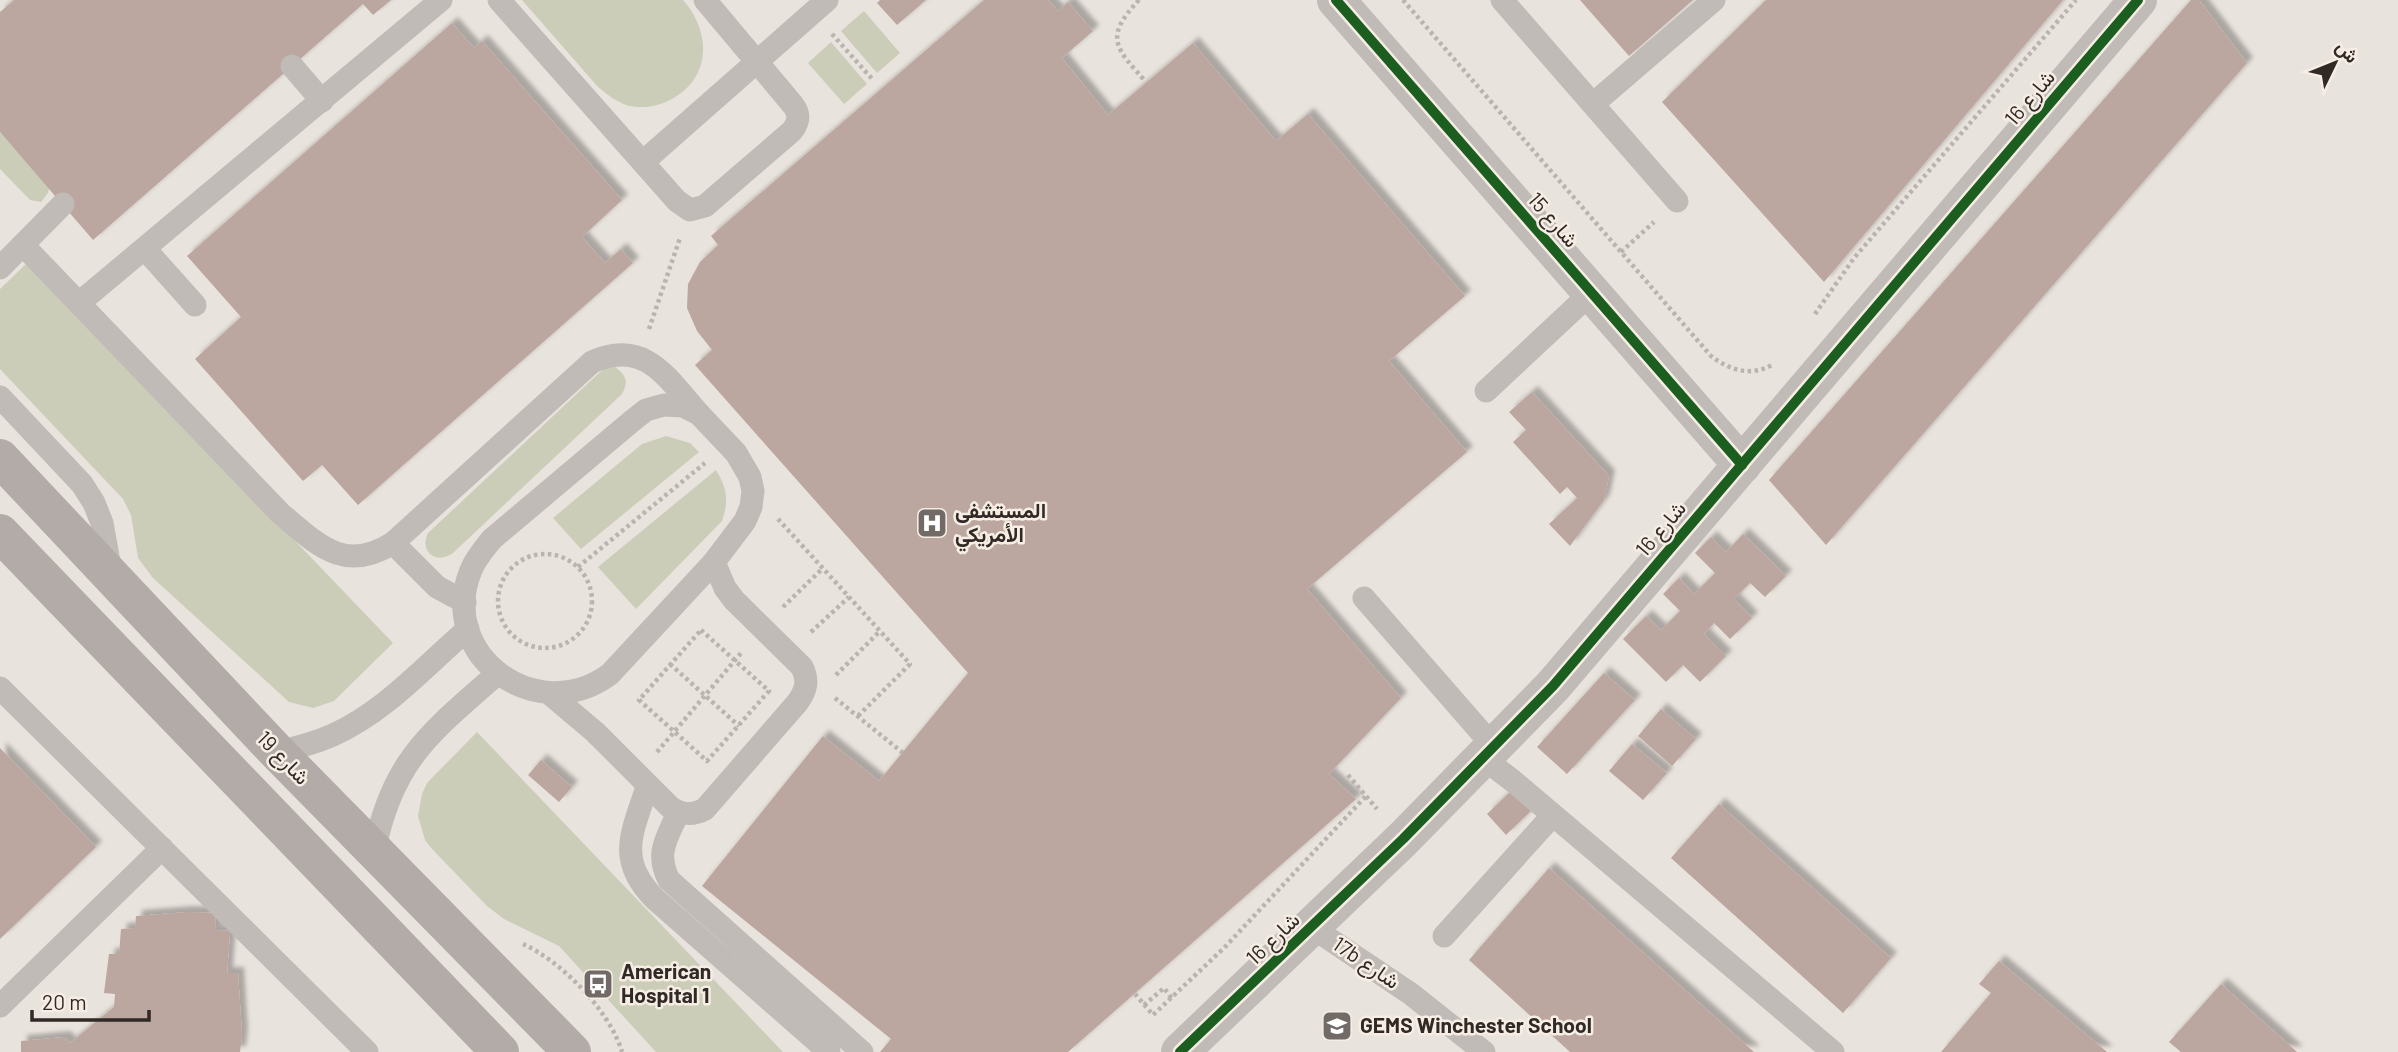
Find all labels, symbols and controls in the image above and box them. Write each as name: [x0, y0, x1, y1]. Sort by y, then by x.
north arrow: [2300, 28, 2370, 98]
text: ش: [2331, 35, 2364, 68]
street label: شارع 16: [1999, 64, 2061, 132]
street label: شارع 15: [1521, 186, 1585, 254]
street label: شارع 16: [1630, 495, 1692, 563]
place label: المستشفى الأمريكي: [955, 497, 1046, 552]
hospital icon: المستشفى الأمريكي: [915, 506, 949, 540]
street label: شارع 19: [250, 725, 316, 791]
street label: شارع 16: [1240, 906, 1306, 972]
street label: 17b شارع: [1327, 930, 1405, 996]
place label: American Hospital 1: [621, 958, 711, 1007]
bus stop icon: American Hospital 1: [581, 967, 615, 1001]
scale bar: [32, 978, 149, 1022]
text: 20 m: [42, 989, 87, 1014]
school or university icon: GEMS Winchester School: [1320, 1009, 1354, 1043]
place label: GEMS Winchester School: [1360, 1012, 1592, 1037]

